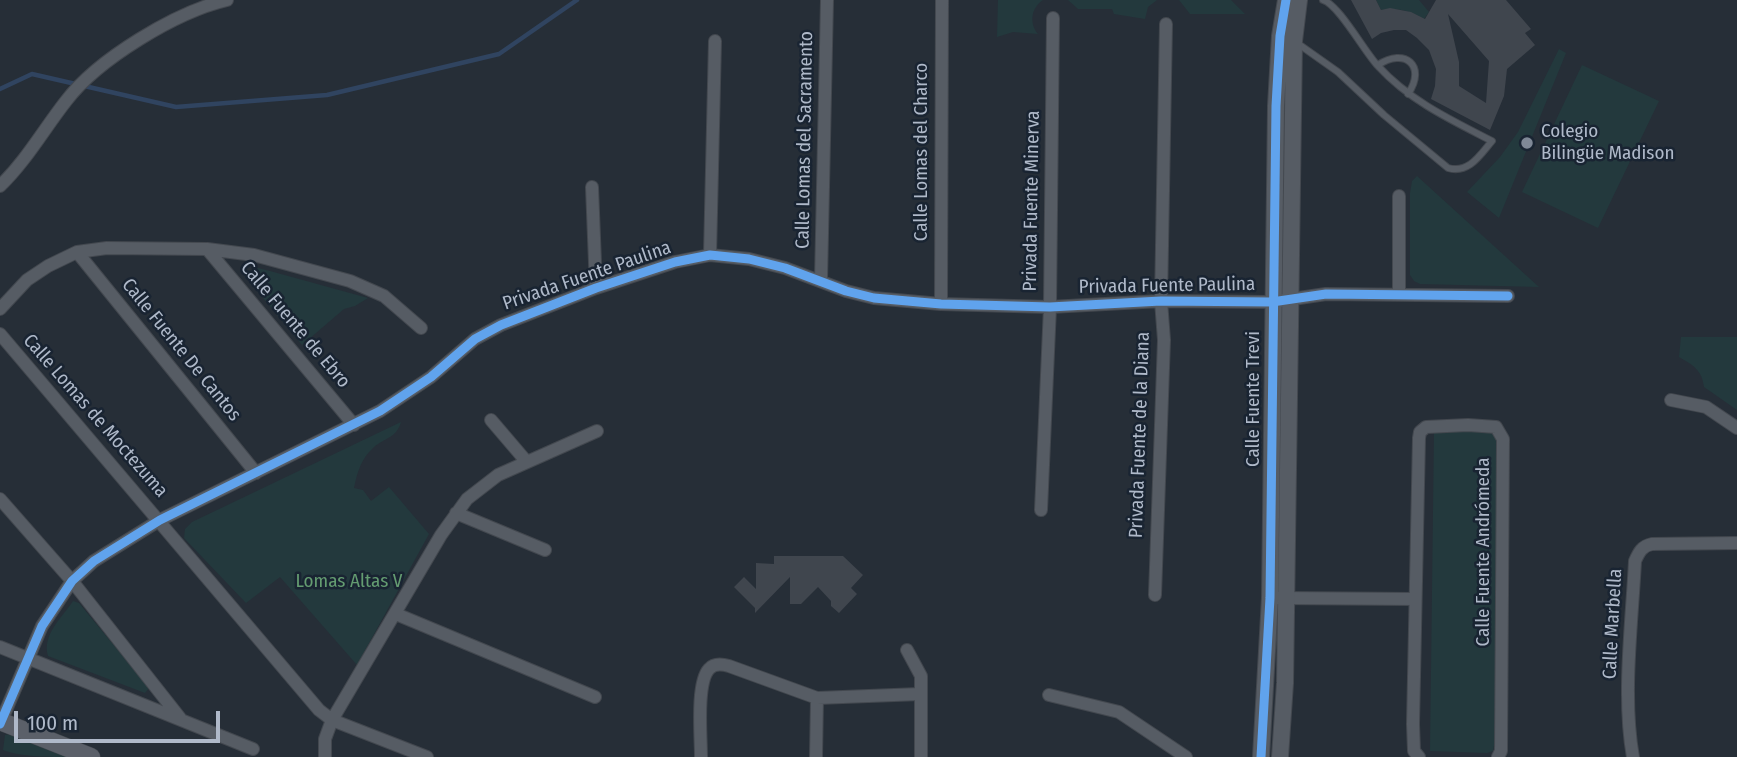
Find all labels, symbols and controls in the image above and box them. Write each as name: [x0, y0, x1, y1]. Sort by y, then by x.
street label: Calle Lomas del Sacramento: [792, 31, 818, 249]
street label: Calle Lomas del Charco: [911, 63, 933, 241]
street label: Privada Fuente Minerva: [1019, 110, 1045, 292]
place label: Colegio Bilingüe Madison: [1541, 121, 1674, 165]
marker: Colegio Bilingüe Madison: [1519, 135, 1535, 151]
street label: Privada Fuente Paulina: [500, 236, 674, 316]
street label: Calle Fuente de Ebro: [235, 257, 355, 393]
street label: Privada Fuente Paulina: [1079, 273, 1255, 299]
street label: Calle Fuente De Cantos: [117, 274, 245, 426]
street label: Calle Lomas de Moctezuma: [18, 330, 172, 502]
street label: Privada Fuente de la Diana: [1125, 331, 1155, 539]
street label: Calle Fuente Trevi: [1243, 331, 1265, 467]
street label: Calle Fuente Andrómeda: [1473, 458, 1495, 646]
street label: Calle Marbella: [1599, 568, 1627, 680]
park label: Lomas Altas V: [296, 571, 402, 593]
scale bar: [18, 698, 224, 742]
text: 100 m: [27, 710, 78, 736]

